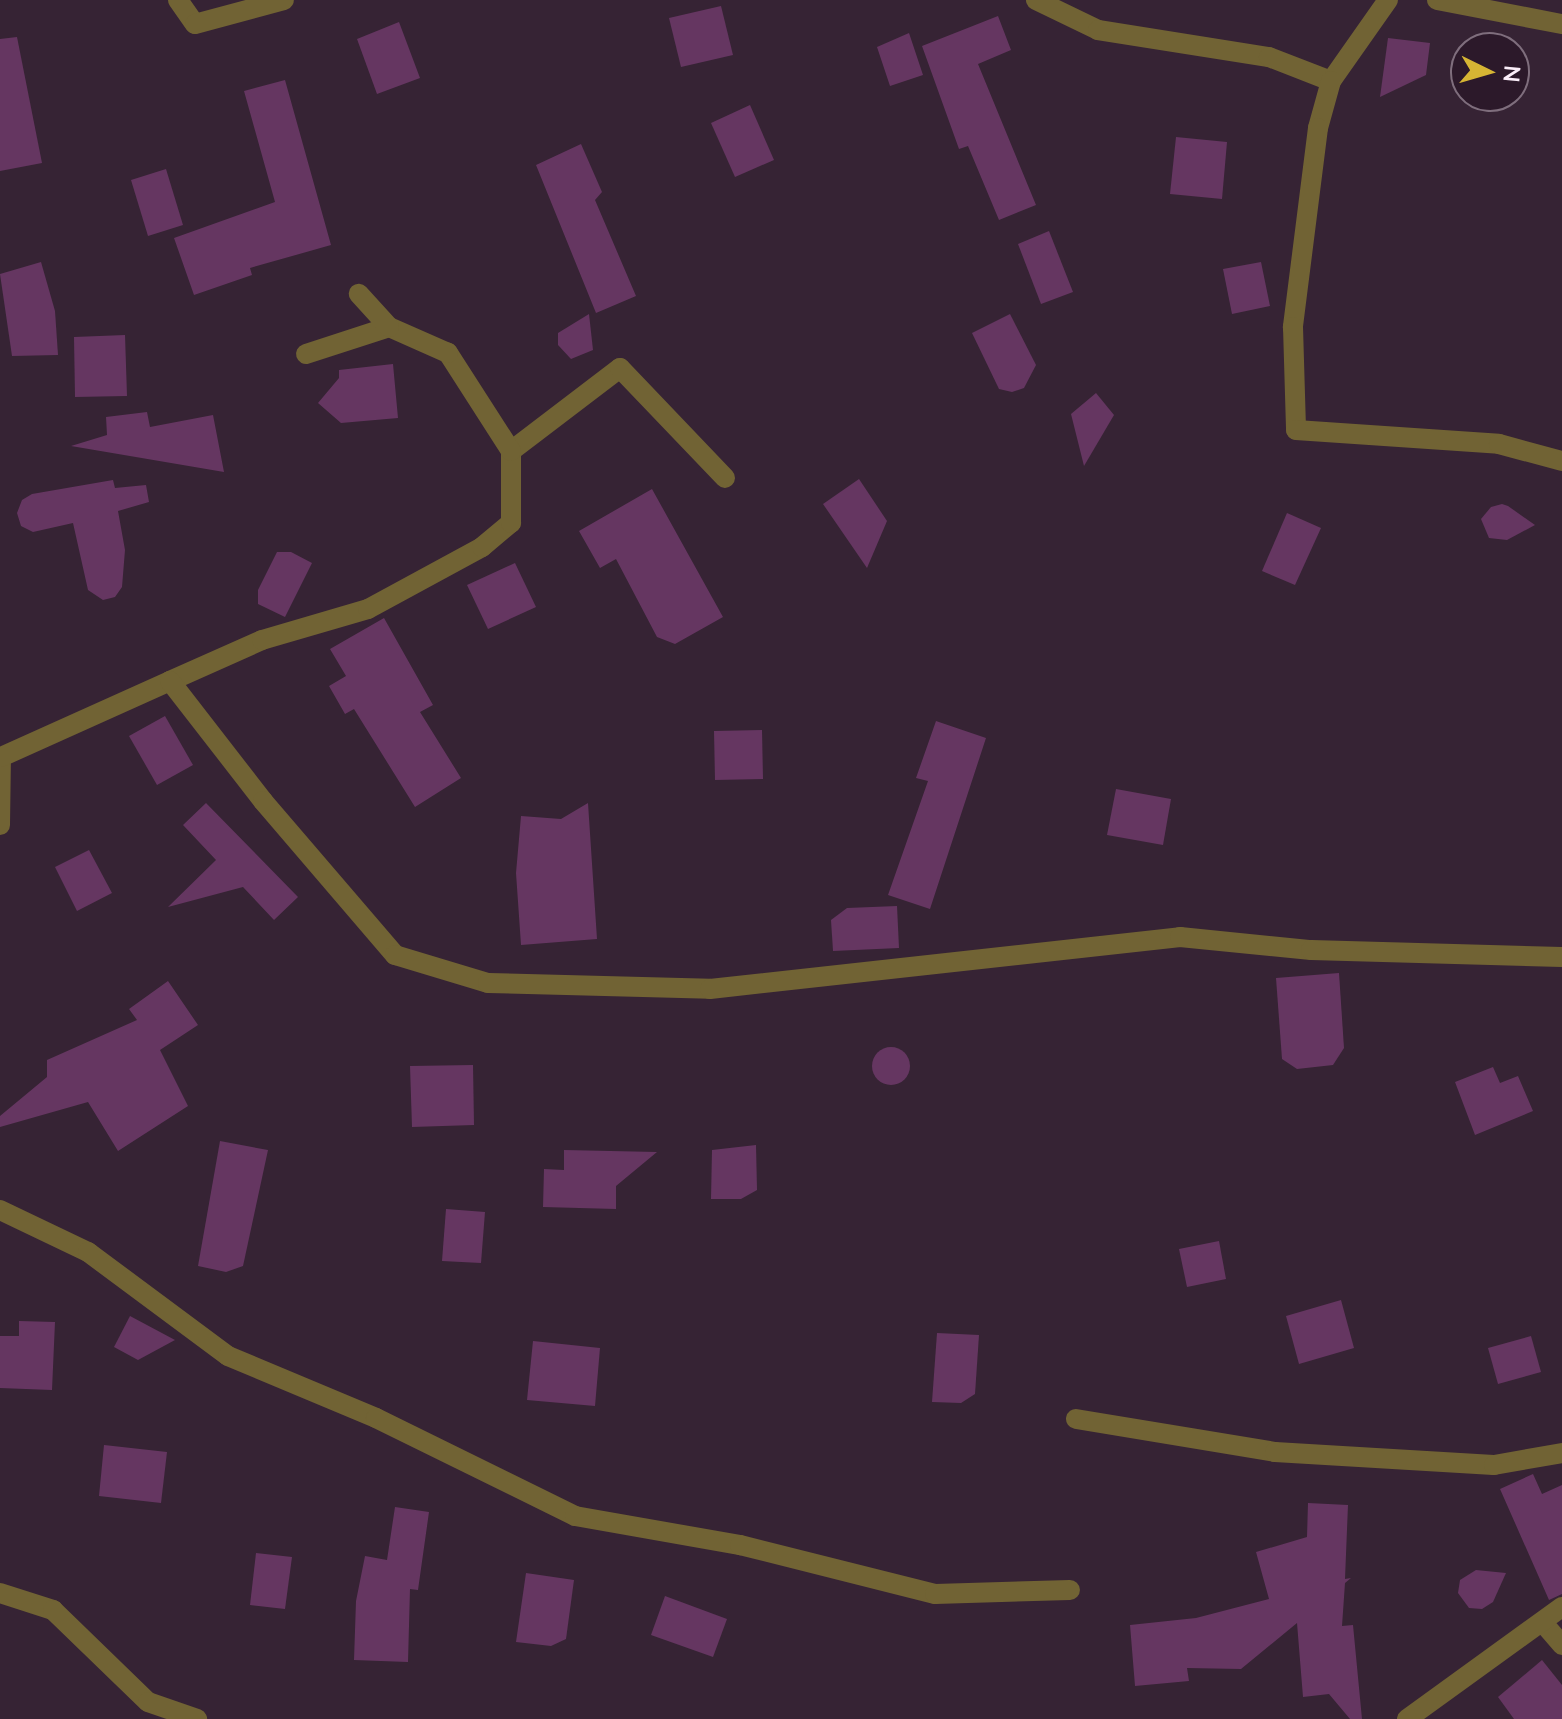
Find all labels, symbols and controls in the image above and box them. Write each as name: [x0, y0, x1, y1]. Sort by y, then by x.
north arrow: [1450, 32, 1530, 112]
text: N: [1498, 64, 1527, 84]

